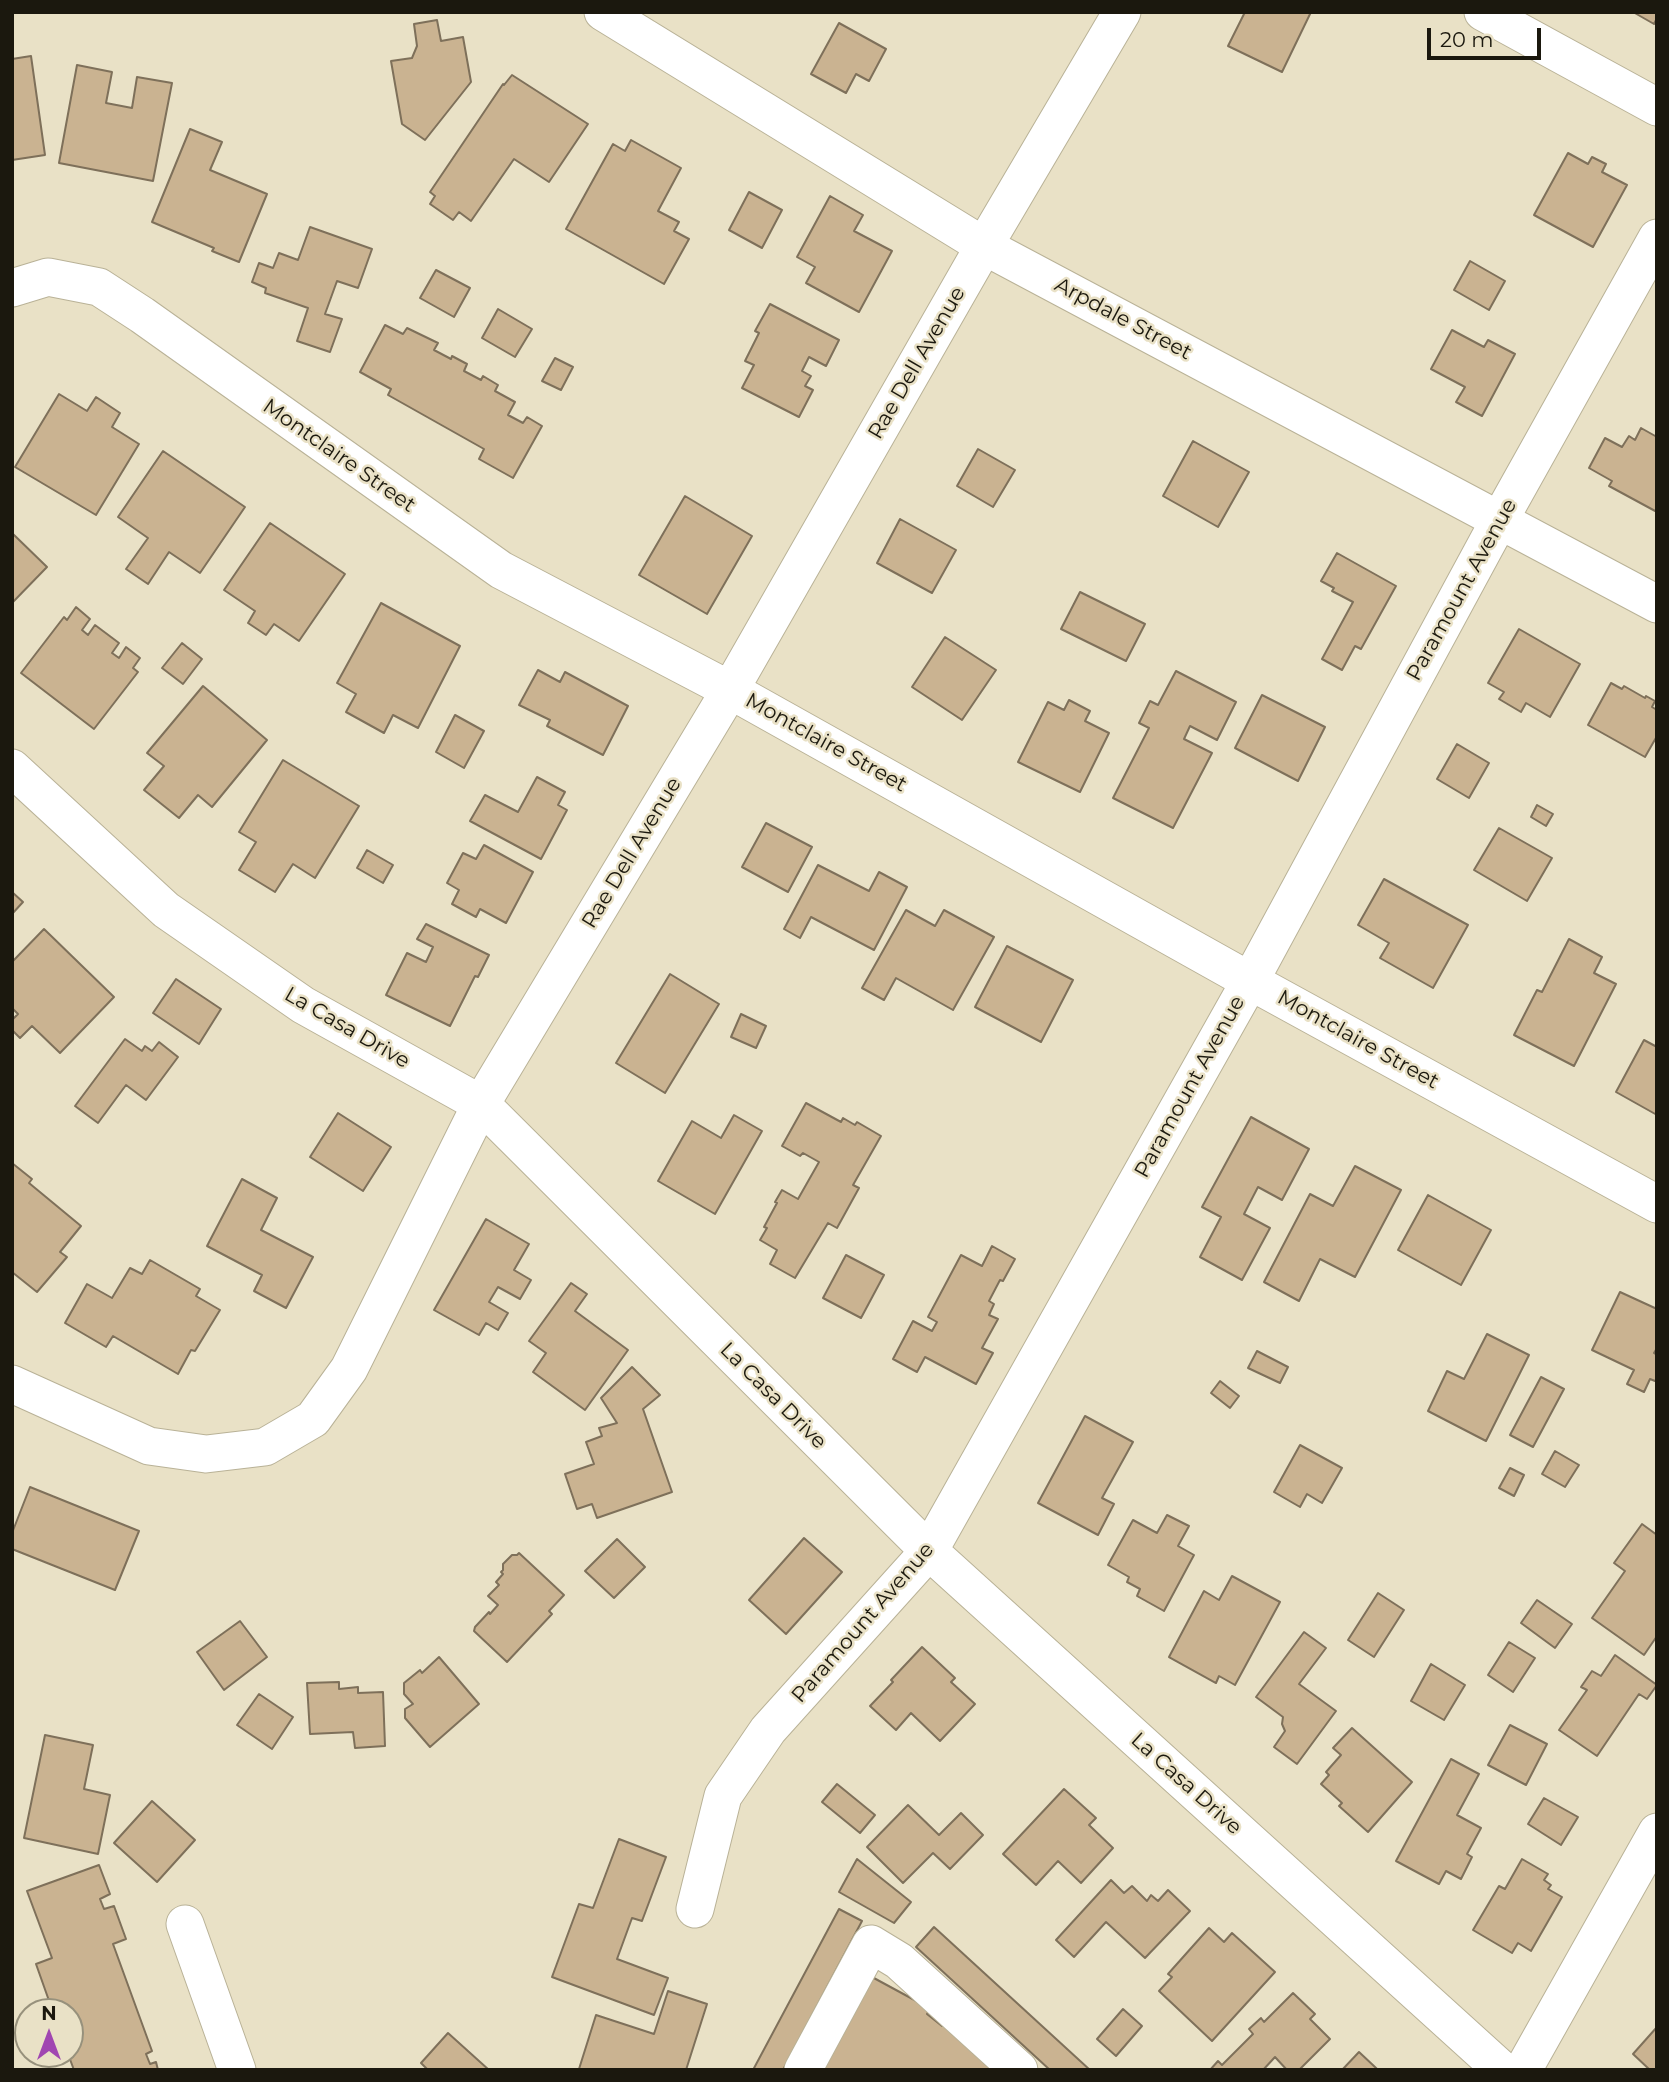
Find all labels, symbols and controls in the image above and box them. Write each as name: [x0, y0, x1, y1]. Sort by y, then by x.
scale bar: [1431, 14, 1545, 58]
text: 20 m: [1440, 27, 1494, 52]
street label: Arpdale Street: [1050, 272, 1196, 366]
street label: Rae Dell Avenue: [863, 282, 971, 444]
street label: Montclaire Street: [258, 394, 420, 518]
street label: Paramount Avenue: [1401, 495, 1523, 685]
street label: Montclaire Street: [741, 688, 911, 798]
street label: Rae Dell Avenue: [577, 773, 687, 933]
street label: La Casa Drive: [280, 982, 414, 1074]
street label: Montclaire Street: [1273, 985, 1443, 1095]
street label: Paramount Avenue: [1129, 992, 1251, 1182]
street label: La Casa Drive: [714, 1337, 832, 1455]
street label: Paramount Avenue: [787, 1538, 939, 1708]
street label: La Casa Drive: [1125, 1728, 1247, 1840]
north arrow: [14, 1998, 84, 2068]
text: N: [41, 2002, 57, 2025]

